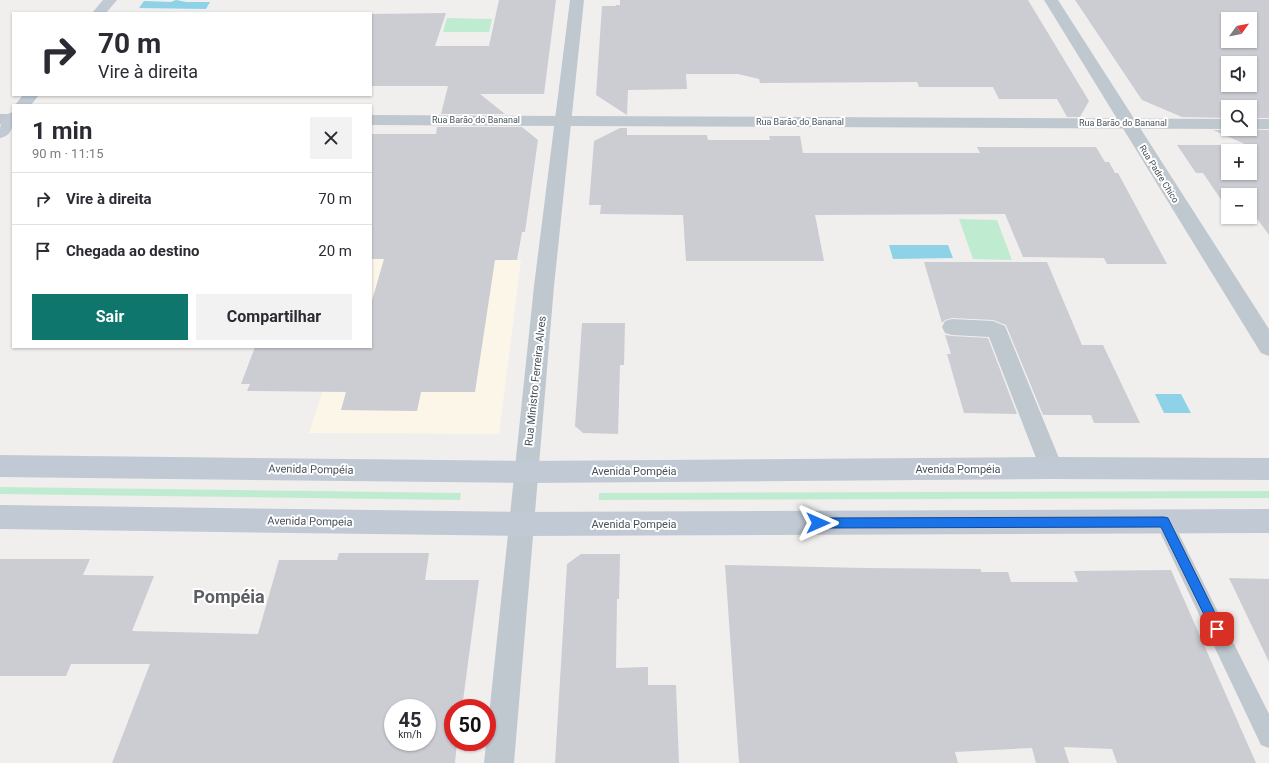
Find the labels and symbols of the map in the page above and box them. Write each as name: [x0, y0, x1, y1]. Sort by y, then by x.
north arrow: [1221, 12, 1257, 48]
street label: Rua Barão do Bananal: [432, 115, 520, 125]
street label: Rua Barão do Bananal: [756, 117, 844, 127]
street label: Rua Barão do Bananal: [1079, 118, 1167, 128]
street label: Rua Padre Chico: [1137, 143, 1181, 205]
street label: Rua Ministro Ferreira Alves: [522, 315, 549, 447]
street label: Avenida Pompéia: [268, 462, 354, 477]
street label: Avenida Pompéia: [915, 463, 1001, 476]
street label: Avenida Pompéia: [591, 465, 677, 478]
position arrow: [797, 502, 839, 544]
street label: Avenida Pompeia: [267, 514, 353, 529]
street label: Avenida Pompeia: [591, 518, 677, 531]
district label: Pompéia: [193, 586, 265, 607]
pin: [1200, 612, 1234, 646]
speed limit sign: 50: [444, 699, 496, 751]

